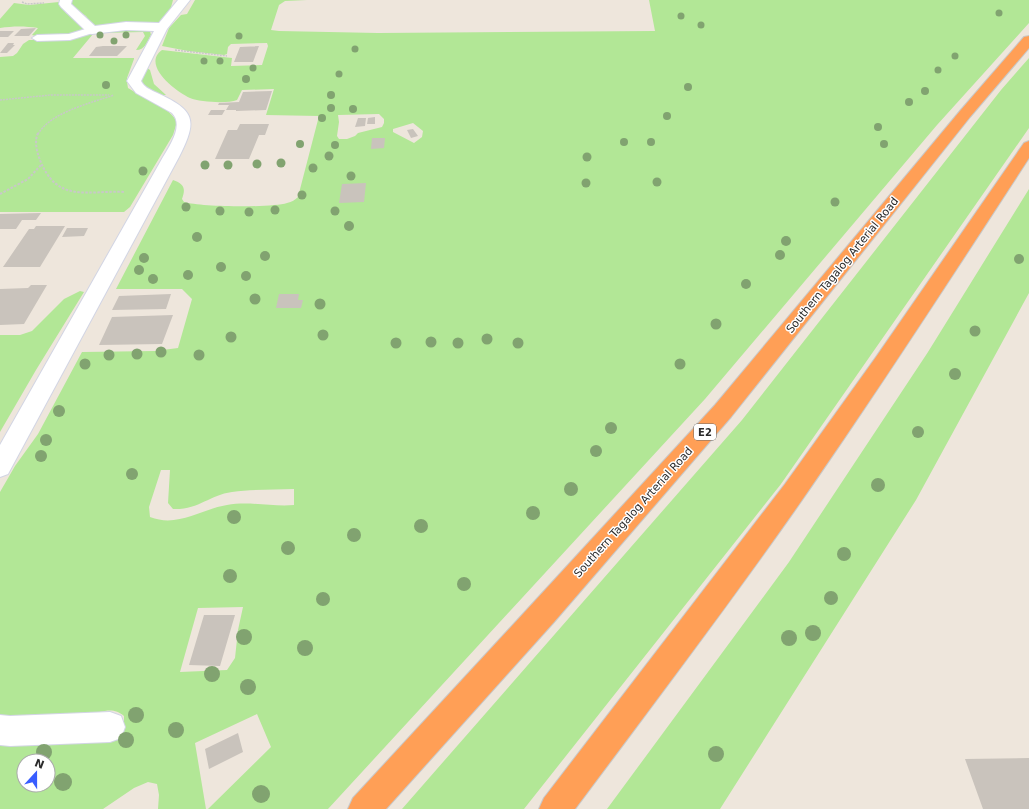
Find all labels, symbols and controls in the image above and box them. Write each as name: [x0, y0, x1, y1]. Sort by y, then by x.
street label: Southern Tagalog Arterial Road: [784, 195, 901, 336]
road number: E2: [694, 424, 716, 440]
street label: Southern Tagalog Arterial Road: [571, 445, 695, 580]
north arrow: [16, 753, 56, 793]
text: N: [33, 756, 46, 772]

